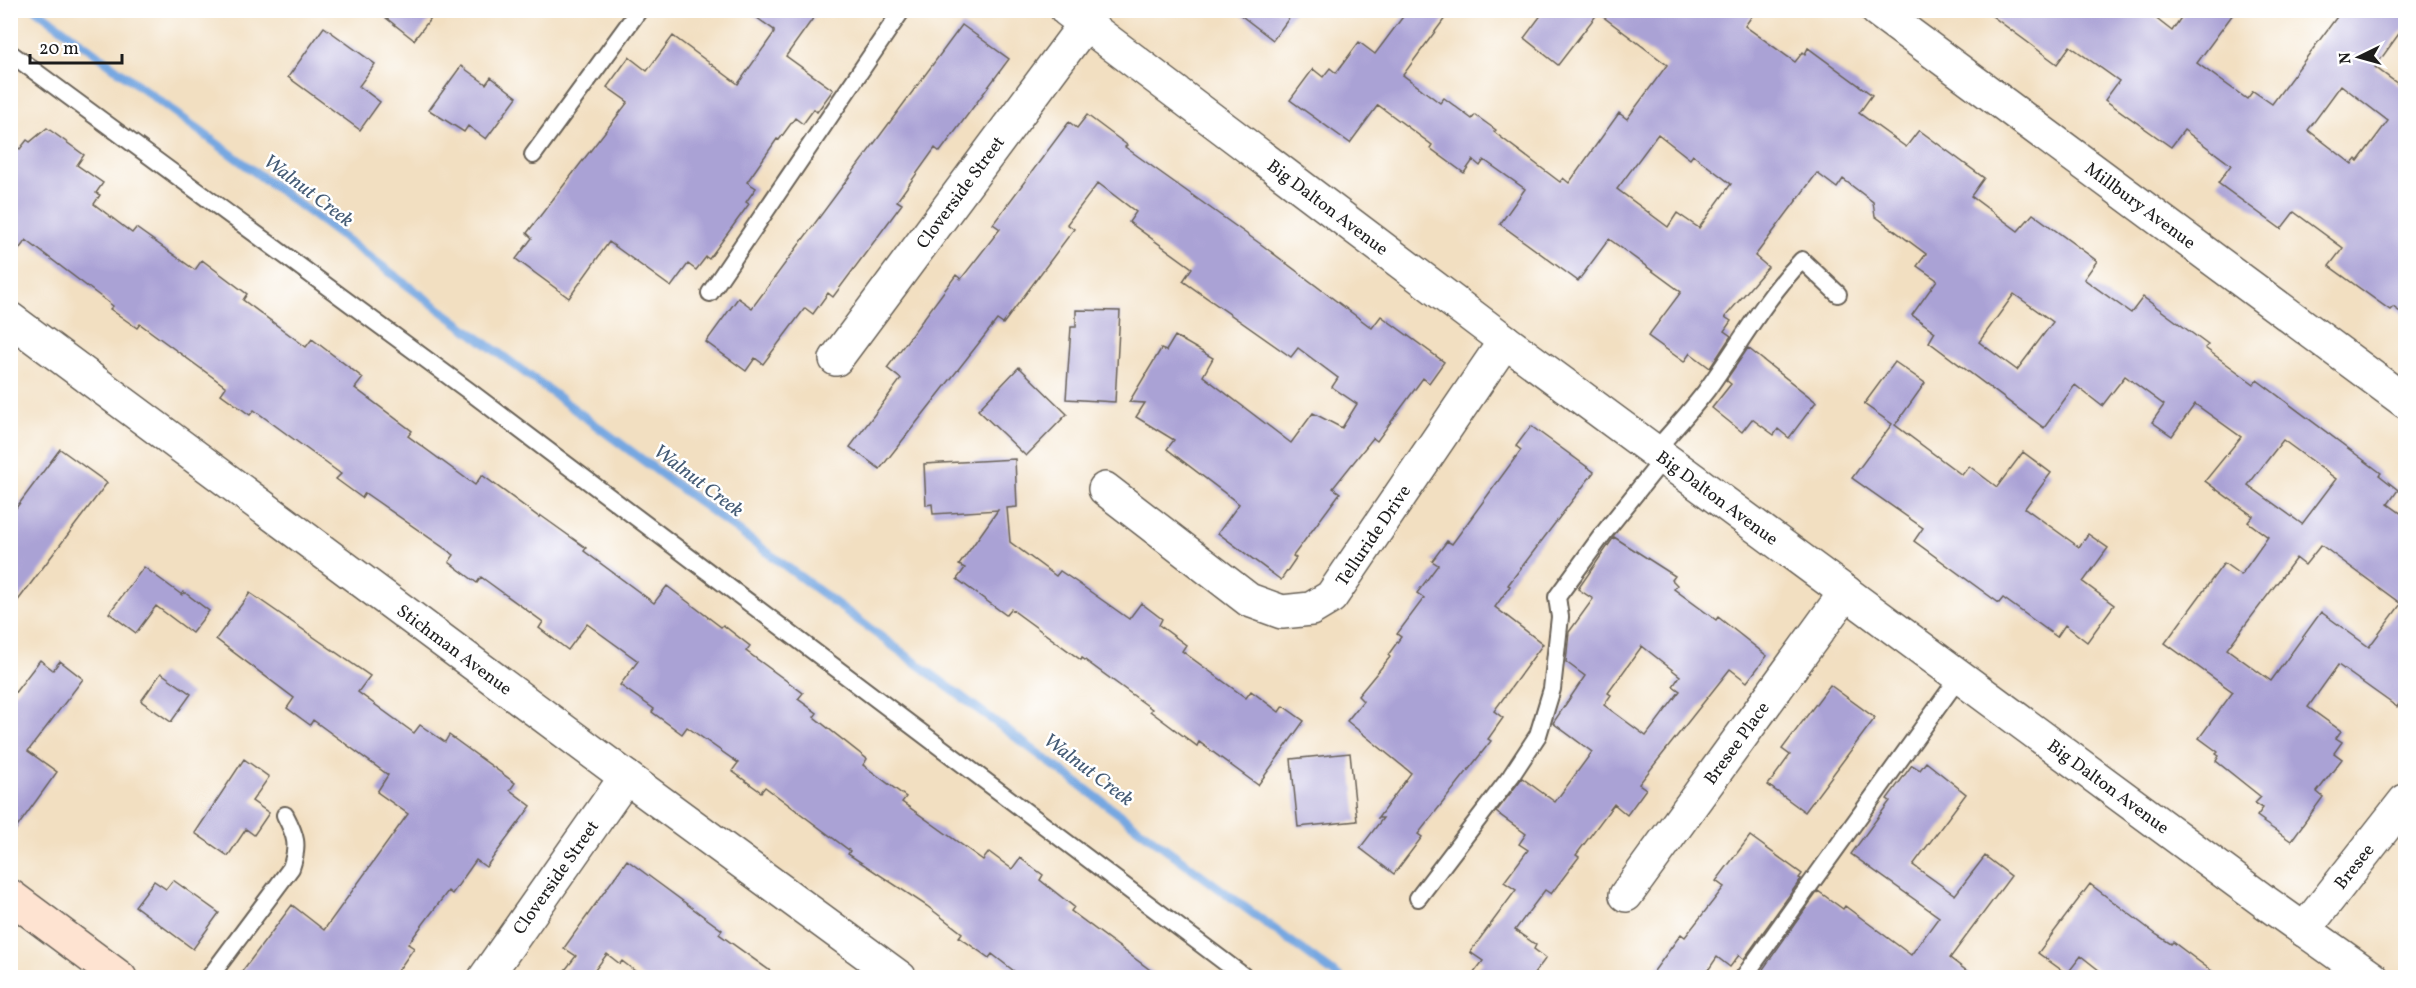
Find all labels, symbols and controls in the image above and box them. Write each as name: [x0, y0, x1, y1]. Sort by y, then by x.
scale bar: [30, 27, 122, 65]
north arrow: [2329, 27, 2389, 87]
text: 20 m: [39, 37, 79, 62]
text: N: [2335, 51, 2358, 65]
street label: Cloverside Street: [911, 131, 1011, 254]
water label: Walnut Creek: [257, 148, 359, 235]
street label: Big Dalton Avenue: [1261, 154, 1393, 262]
street label: Millbury Avenue: [2079, 157, 2200, 256]
water label: Walnut Creek: [647, 438, 749, 525]
street label: Big Dalton Avenue: [1650, 446, 1783, 552]
street label: Telluride Drive: [1331, 480, 1418, 592]
street label: Stichman Avenue: [391, 599, 517, 702]
street label: Bresee Place: [1699, 697, 1776, 790]
water label: Walnut Creek: [1037, 727, 1139, 814]
street label: Big Dalton Avenue: [2041, 734, 2174, 841]
street label: Cloverside Street: [508, 816, 606, 940]
street label: Bresee: [2329, 839, 2381, 895]

